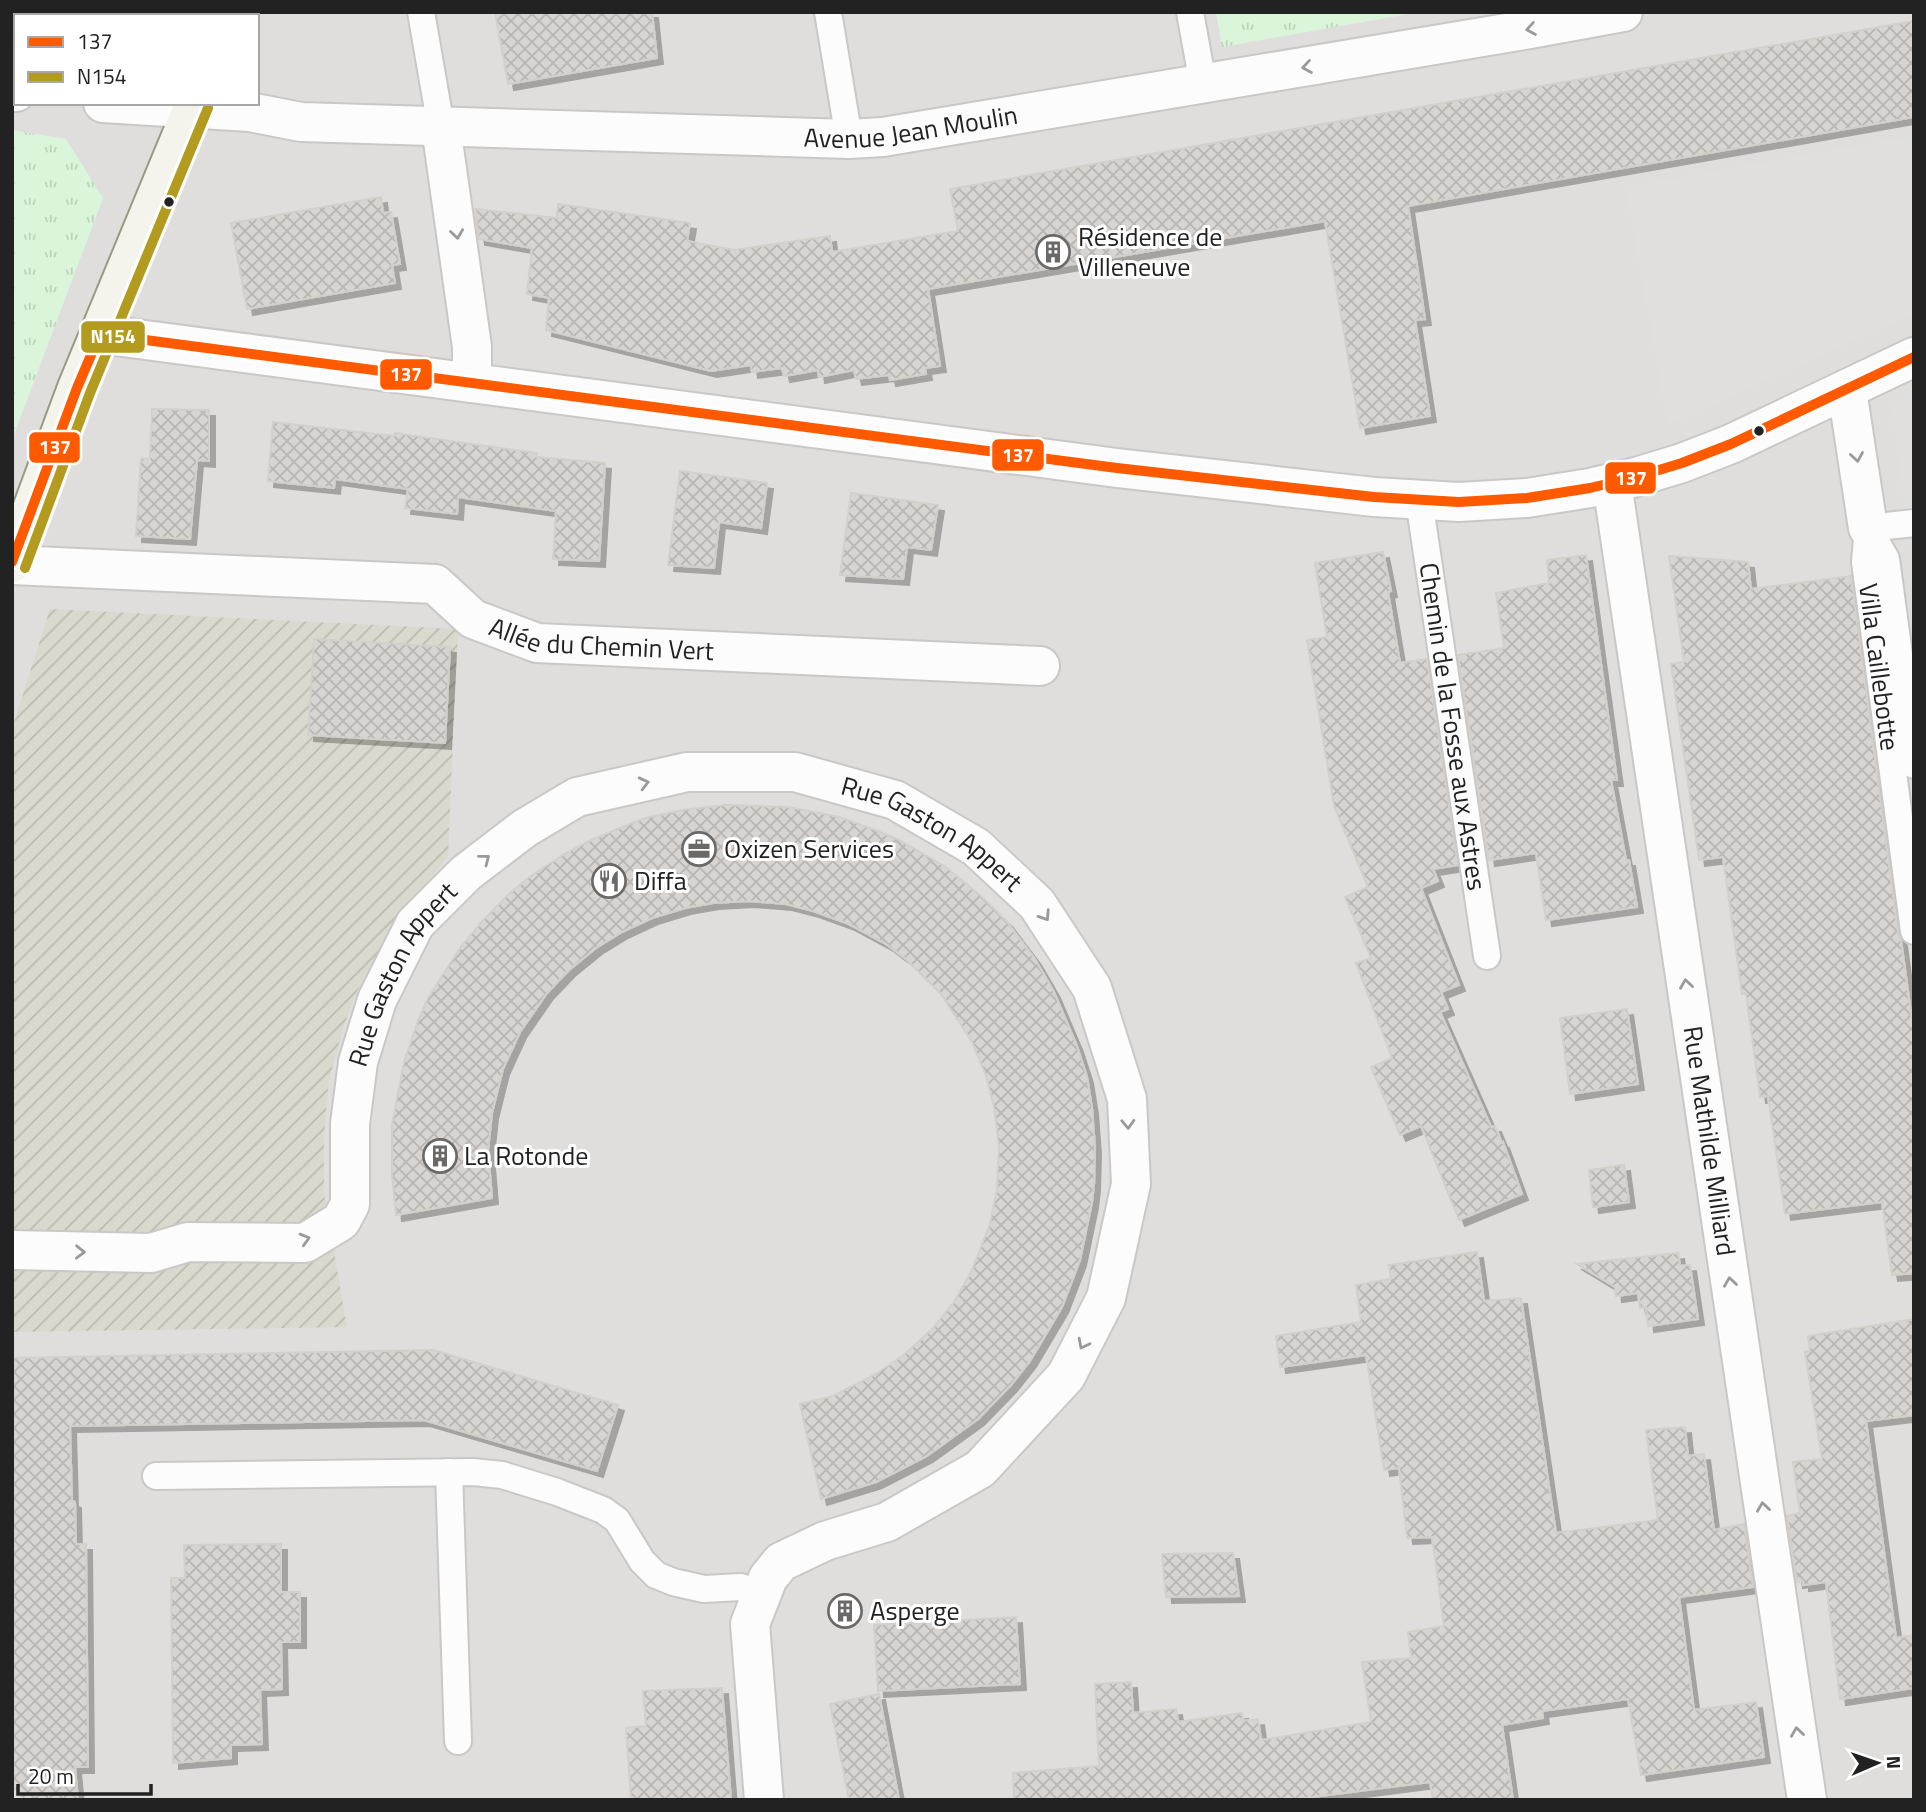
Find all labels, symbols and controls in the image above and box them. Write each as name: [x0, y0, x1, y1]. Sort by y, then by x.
legend: [14, 14, 259, 105]
one-way arrow: [1525, 21, 1537, 36]
text: 137: [77, 25, 112, 57]
one-way arrow: [1301, 59, 1313, 74]
text: N154: [77, 60, 126, 92]
street label: Avenue Jean Moulin: [803, 95, 1020, 158]
unlabelled marker: [162, 195, 176, 209]
place label: Résidence de Villeneuve: [1078, 217, 1222, 286]
one-way arrow: [449, 228, 464, 240]
building icon: Résidence de Villeneuve: [1034, 233, 1072, 271]
line badge: N154: [80, 320, 146, 354]
text: N154: [90, 321, 136, 350]
line badge: 137: [379, 358, 433, 391]
text: 137: [390, 359, 422, 388]
unlabelled marker: [1752, 424, 1766, 438]
line badge: 137: [28, 431, 81, 464]
text: 137: [39, 432, 71, 461]
line badge: 137: [991, 438, 1045, 472]
text: 137: [1002, 440, 1034, 469]
one-way arrow: [1849, 451, 1864, 463]
line badge: 137: [1604, 461, 1657, 495]
text: 137: [1615, 463, 1647, 492]
street label: Chemin de la Fosse aux Astres: [1410, 560, 1497, 893]
street label: Villa Caillebotte: [1849, 581, 1910, 753]
street label: Allée du Chemin Vert: [484, 607, 715, 670]
street label: Rue Gaston Appert: [837, 766, 1032, 900]
one-way arrow: [638, 777, 650, 791]
place label: Oxizen Services: [724, 829, 894, 868]
office icon: Oxizen Services: [680, 830, 718, 868]
one-way arrow: [477, 854, 489, 867]
place label: Diffa: [634, 861, 687, 900]
restaurant icon: Diffa: [590, 862, 628, 900]
street label: Rue Gaston Appert: [338, 872, 466, 1071]
one-way arrow: [1037, 909, 1050, 922]
one-way arrow: [1679, 978, 1694, 990]
street label: Rue Mathilde Milliard: [1674, 1023, 1746, 1258]
one-way arrow: [1121, 1119, 1136, 1130]
place label: La Rotonde: [464, 1136, 588, 1175]
building icon: La Rotonde: [421, 1137, 459, 1175]
one-way arrow: [299, 1233, 311, 1247]
one-way arrow: [75, 1244, 86, 1259]
one-way arrow: [1723, 1276, 1738, 1288]
one-way arrow: [1077, 1336, 1091, 1349]
one-way arrow: [1756, 1501, 1771, 1513]
place label: Asperge: [870, 1591, 960, 1630]
building icon: Asperge: [826, 1592, 864, 1630]
one-way arrow: [1789, 1726, 1804, 1738]
north arrow: [1842, 1728, 1912, 1798]
scale bar: [18, 1752, 150, 1796]
text: N: [1880, 1755, 1909, 1769]
text: 20 m: [28, 1760, 74, 1792]

